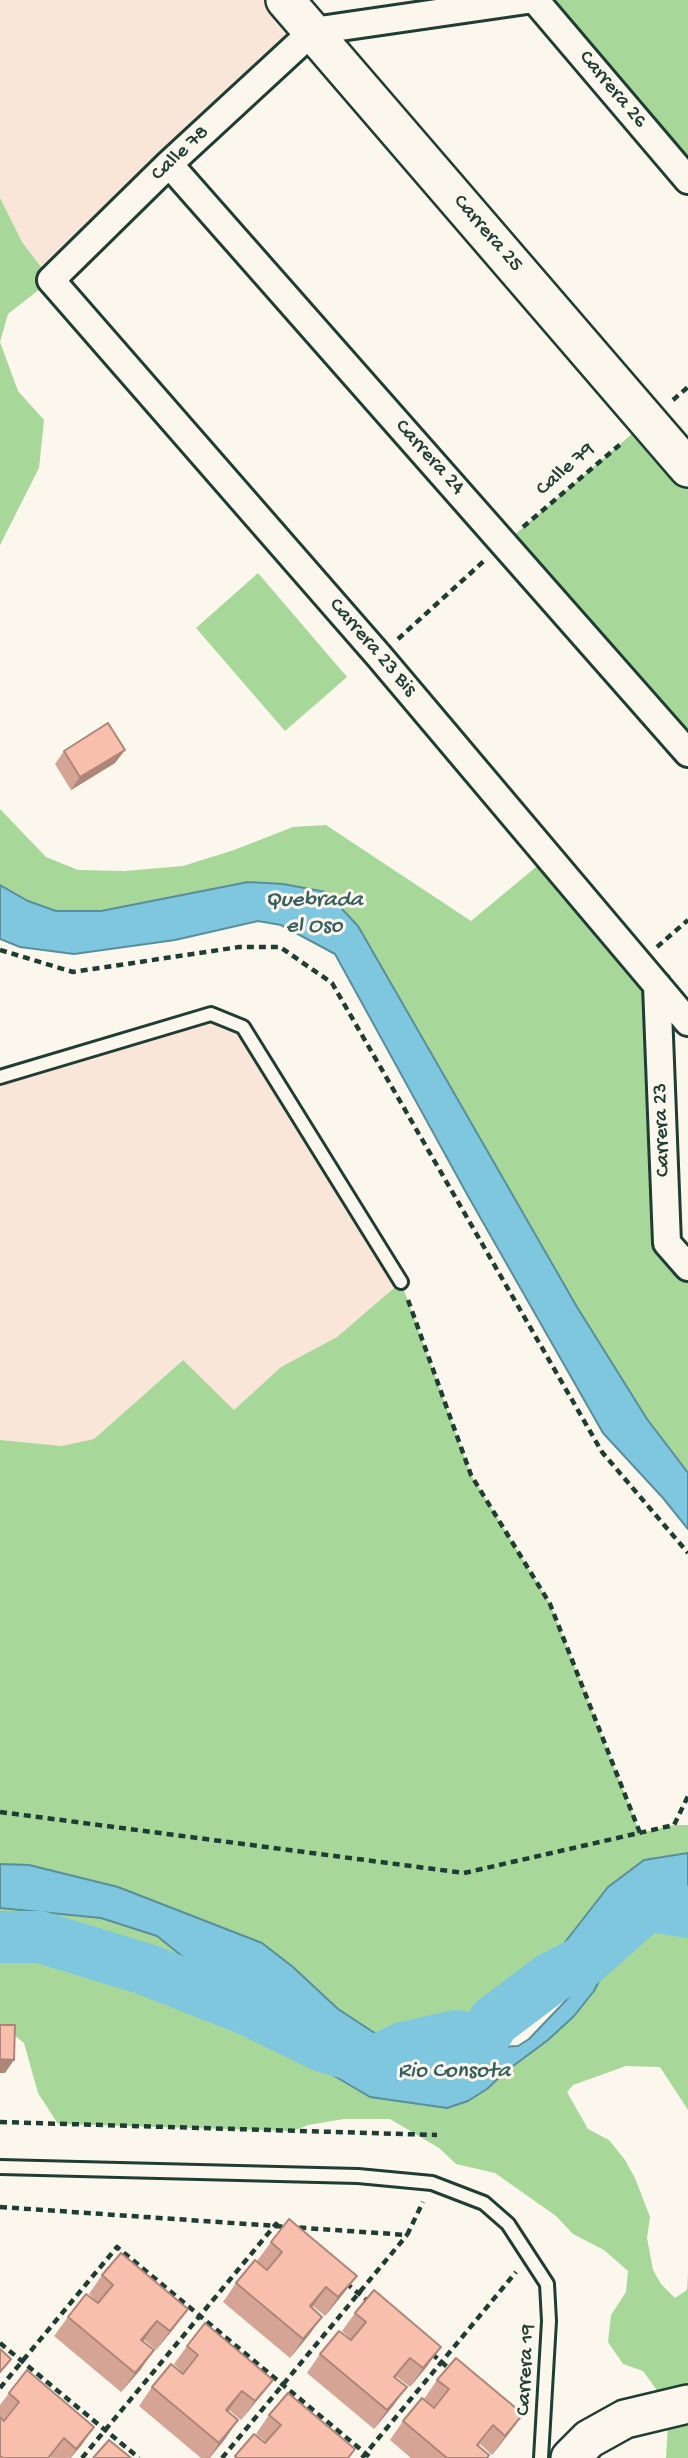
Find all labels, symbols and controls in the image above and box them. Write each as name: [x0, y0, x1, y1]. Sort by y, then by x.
street label: Carrera 26: [572, 46, 652, 134]
street label: Calle 78: [147, 121, 215, 187]
street label: Carrera 25: [447, 190, 527, 278]
street label: Carrera 24: [389, 415, 469, 501]
street label: Calle 79: [531, 438, 601, 502]
street label: Carrera 23 Bis: [322, 594, 422, 702]
water label: Quebrada el Oso: [265, 887, 363, 941]
street label: Carrera 23: [649, 1083, 677, 1177]
water label: Rio Consota: [398, 2058, 510, 2086]
street label: Carrera 19: [512, 2323, 542, 2417]

